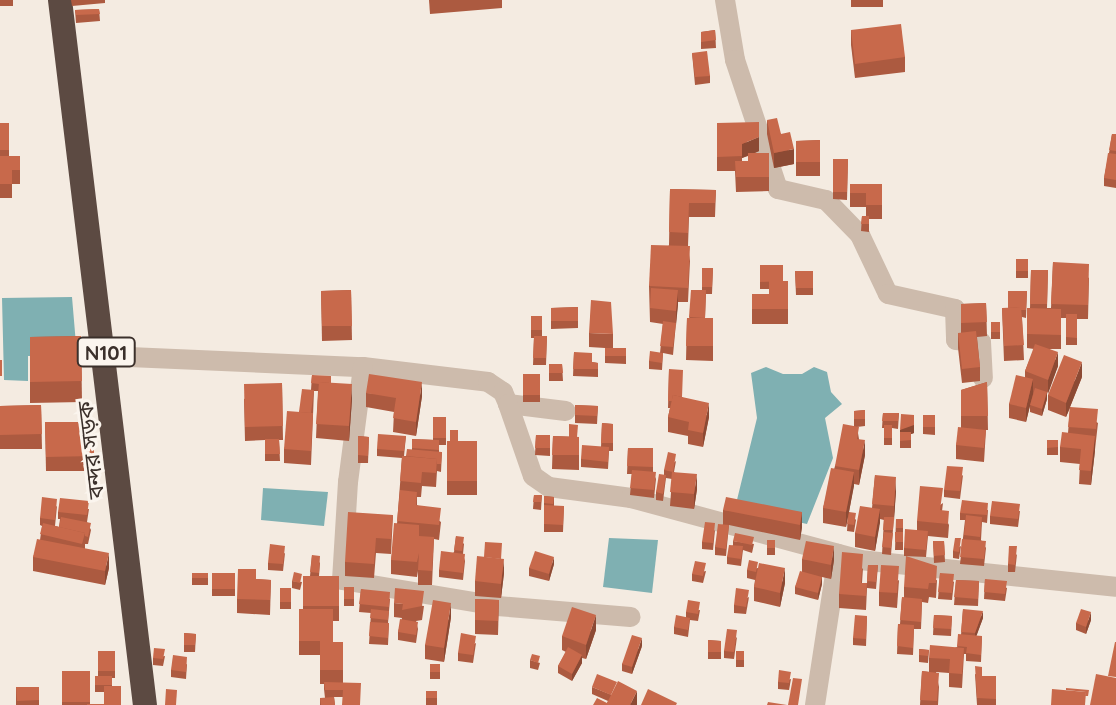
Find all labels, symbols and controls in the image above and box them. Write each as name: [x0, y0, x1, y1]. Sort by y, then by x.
road number: N101: [76, 336, 136, 368]
street label: বন্দর সড়ক: [72, 400, 110, 500]

